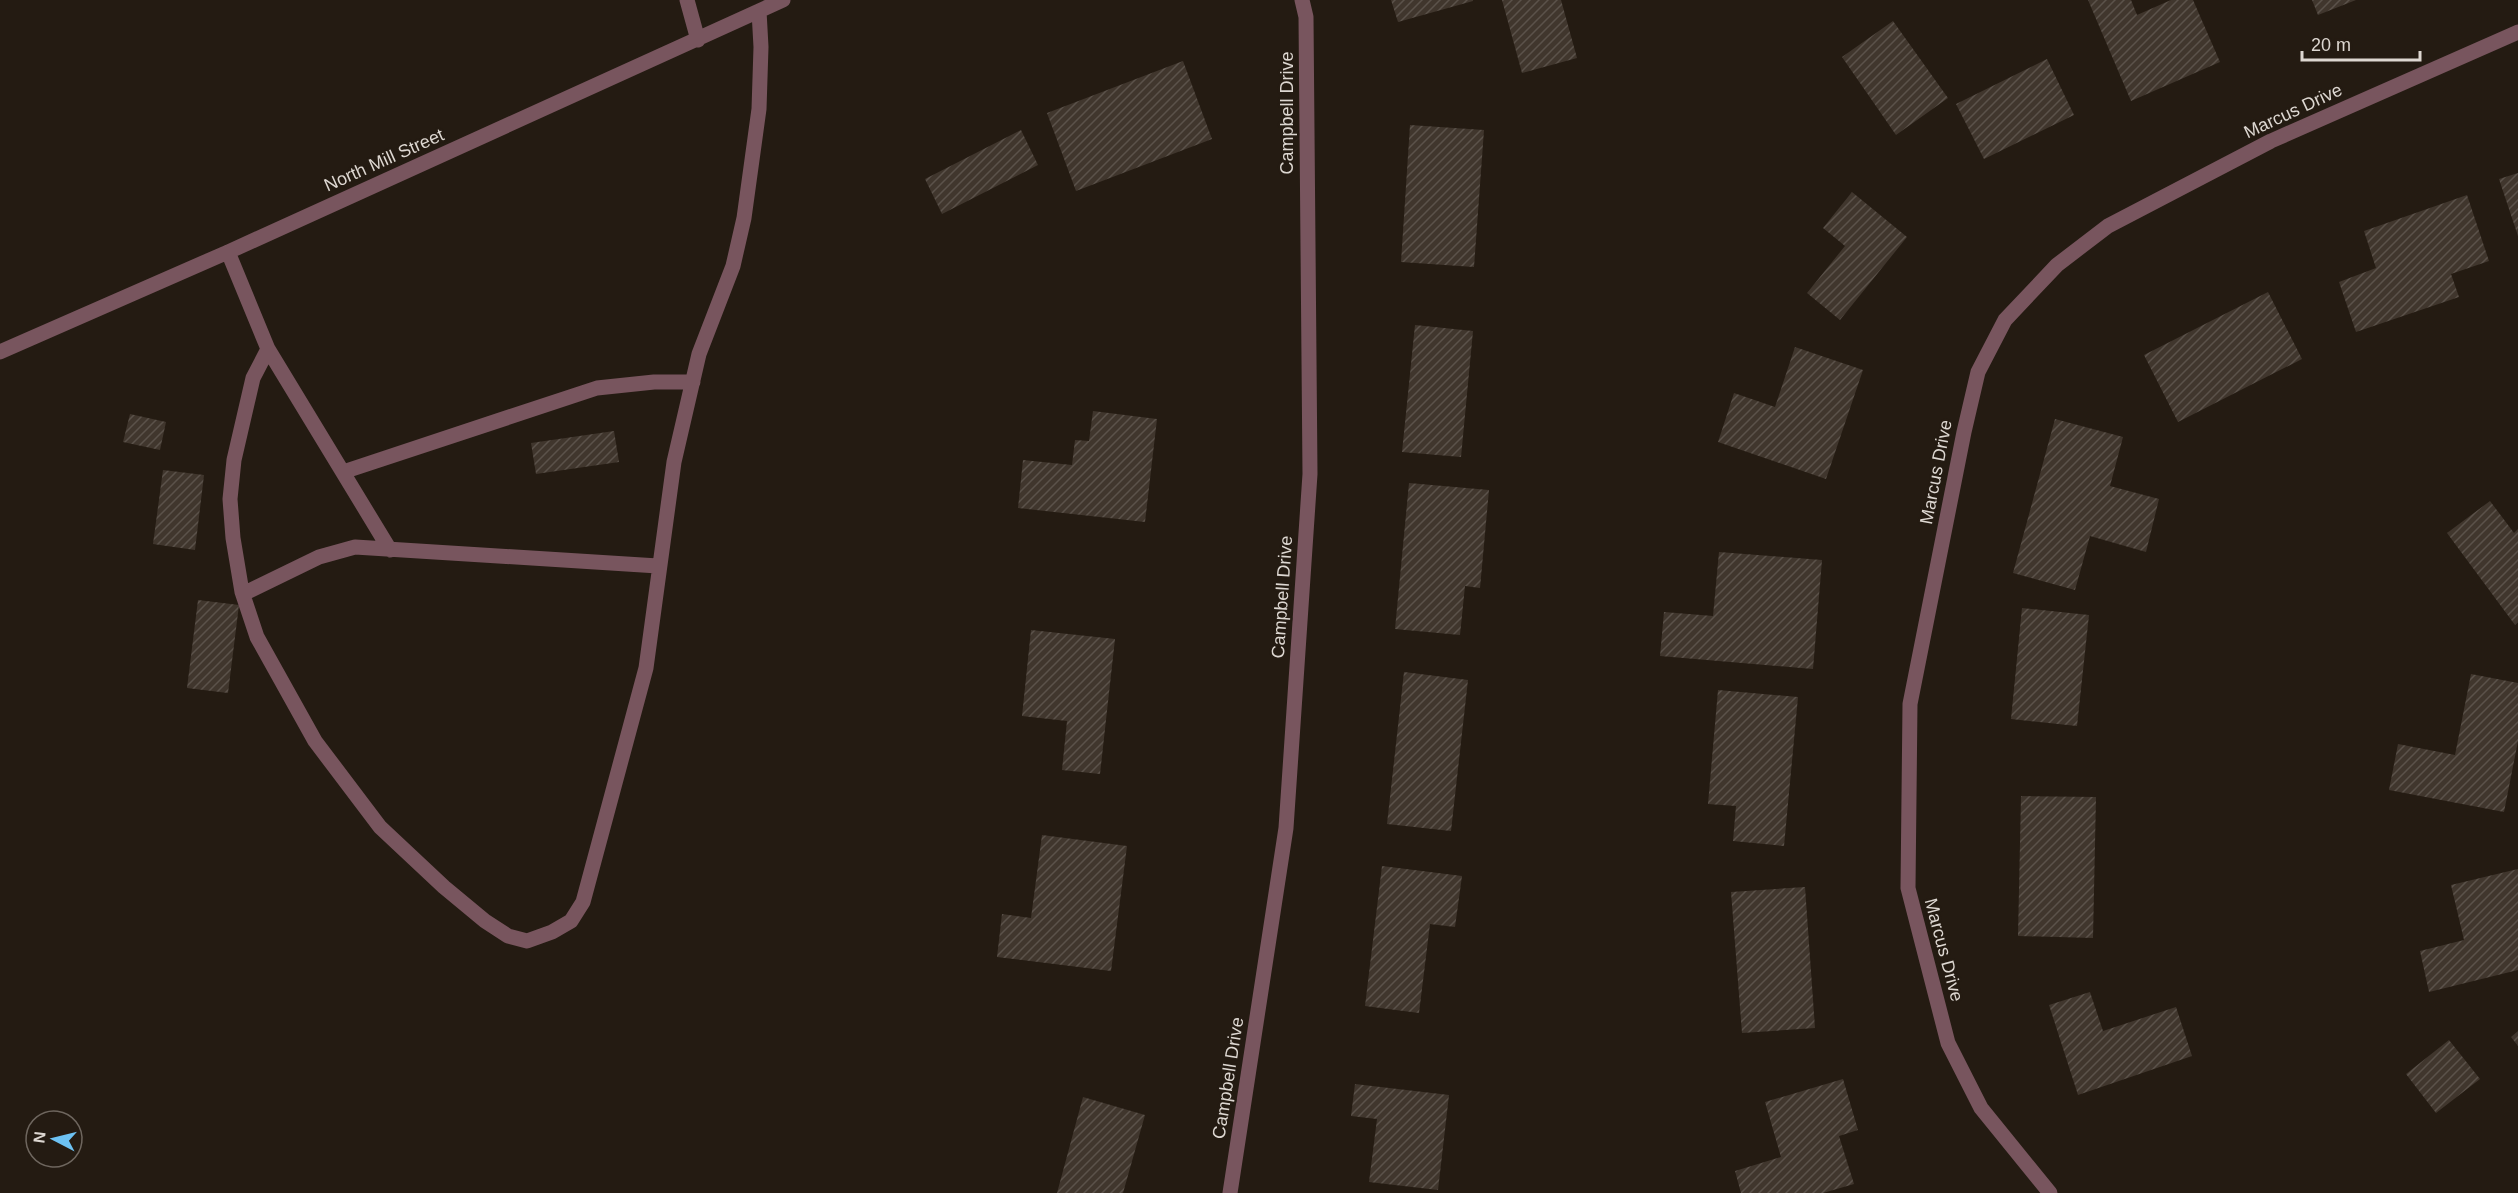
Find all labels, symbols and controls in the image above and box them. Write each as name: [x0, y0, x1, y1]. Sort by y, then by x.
scale bar: [2302, 24, 2420, 62]
text: 20 m: [2311, 35, 2351, 55]
street label: Campbell Drive: [1277, 51, 1297, 175]
street label: Marcus Drive: [2241, 80, 2345, 142]
street label: North Mill Street: [321, 125, 447, 195]
street label: Marcus Drive: [1916, 418, 1956, 526]
street label: Campbell Drive: [1268, 535, 1296, 659]
street label: Marcus Drive: [1921, 896, 1967, 1004]
street label: Campbell Drive: [1208, 1016, 1248, 1140]
north arrow: [24, 1109, 84, 1169]
text: N: [30, 1130, 49, 1144]

